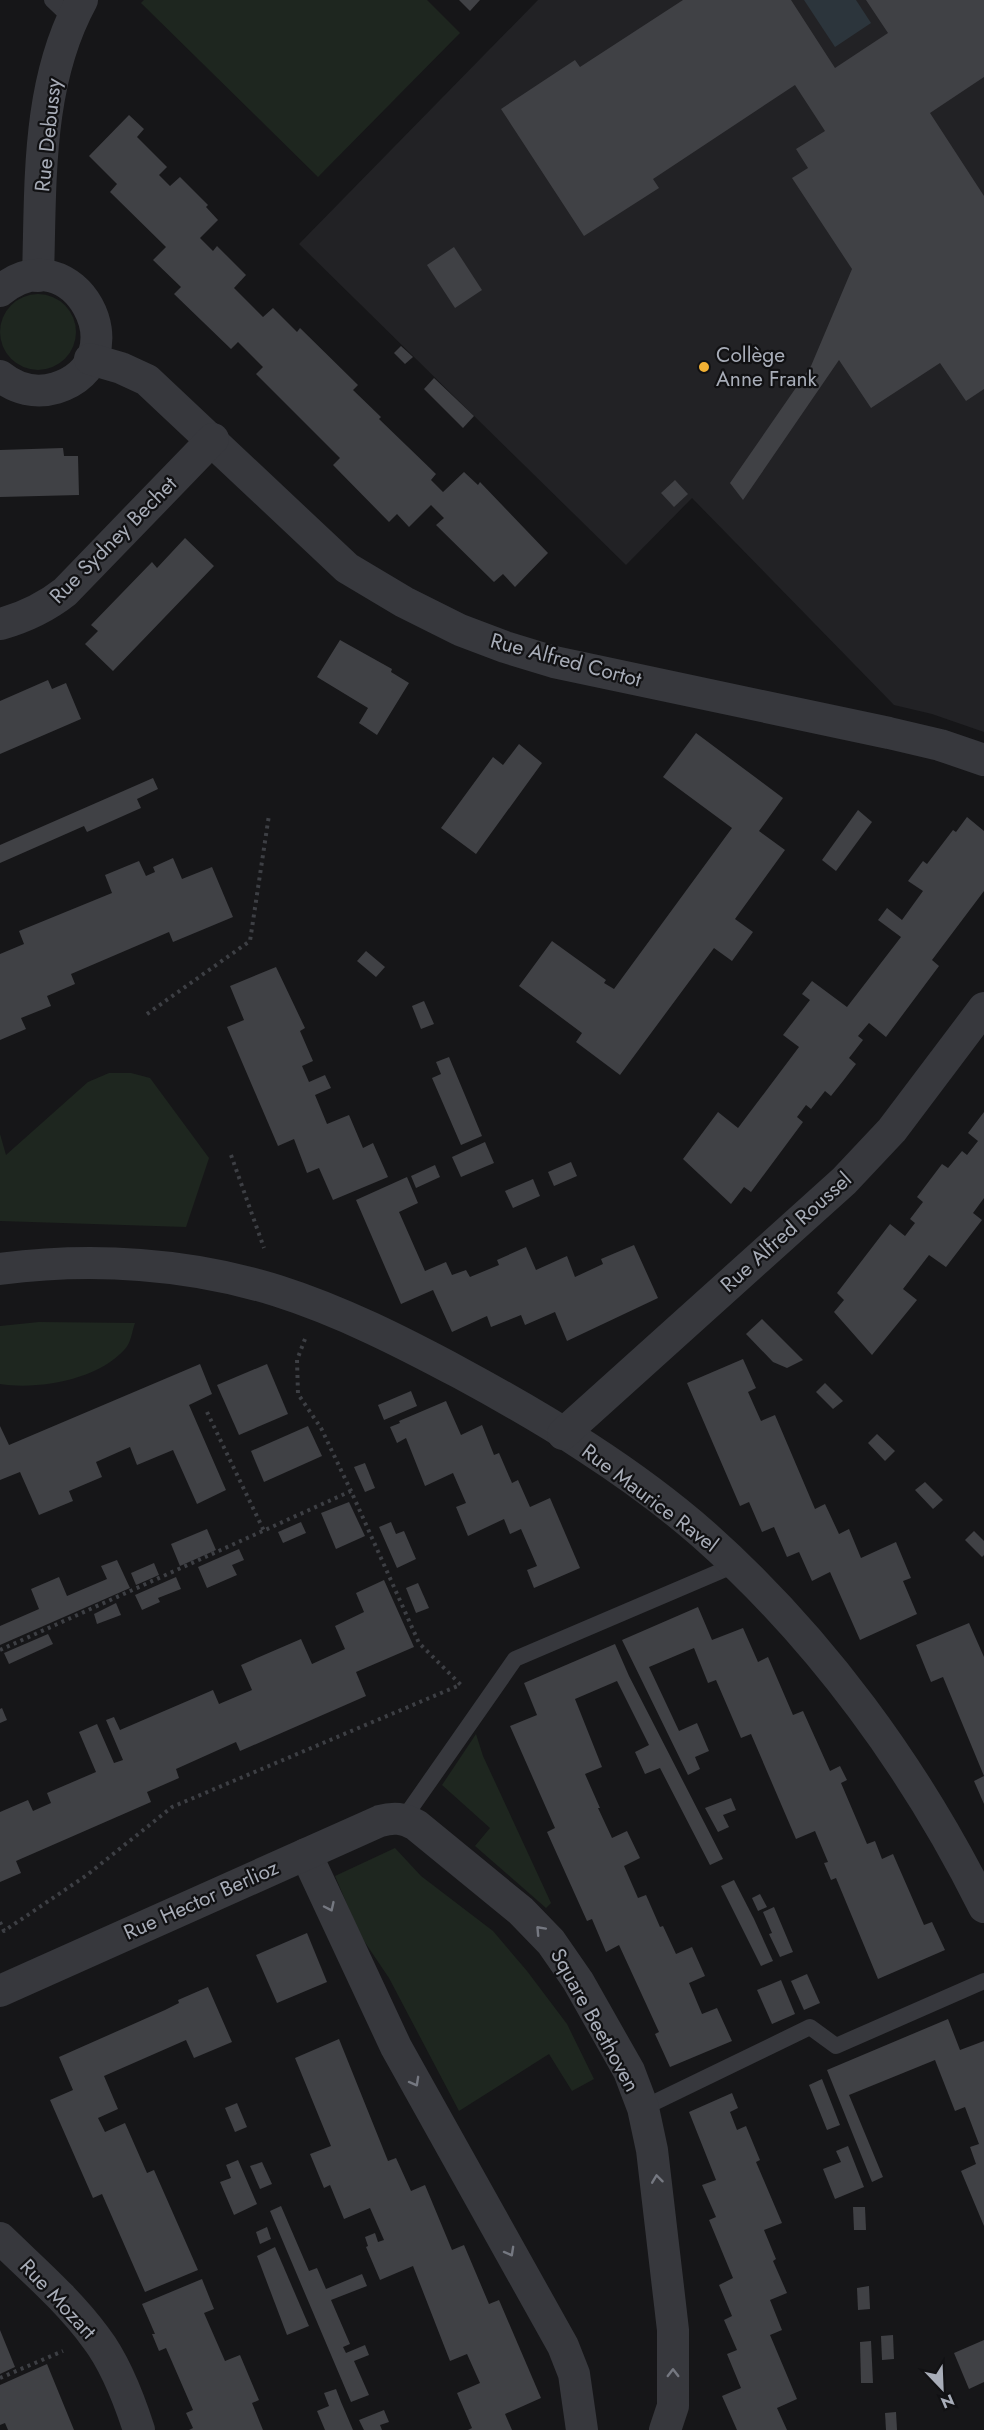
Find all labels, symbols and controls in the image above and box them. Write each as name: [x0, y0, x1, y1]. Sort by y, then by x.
street label: Rue Debussy: [27, 76, 69, 193]
place label: Collège Anne Frank: [716, 340, 817, 394]
marker: Collège Anne Frank: [697, 360, 711, 374]
street label: Rue Sydney Bechet: [43, 470, 183, 610]
street label: Rue Alfred Cortot: [487, 625, 645, 695]
street label: Rue Alfred Roussel: [714, 1165, 858, 1299]
street label: Rue Maurice Ravel: [575, 1437, 725, 1559]
street label: Rue Hector Berlioz: [119, 1852, 284, 1948]
one-way arrow: [323, 1900, 335, 1911]
one-way arrow: [536, 1926, 547, 1937]
street label: Square Beethoven: [543, 1943, 647, 2097]
one-way arrow: [408, 2076, 420, 2086]
one-way arrow: [651, 2174, 663, 2184]
one-way arrow: [503, 2246, 515, 2256]
street label: Rue Mozart: [13, 2252, 103, 2346]
north arrow: [912, 2358, 972, 2418]
one-way arrow: [667, 2369, 679, 2378]
text: N: [937, 2388, 958, 2414]

